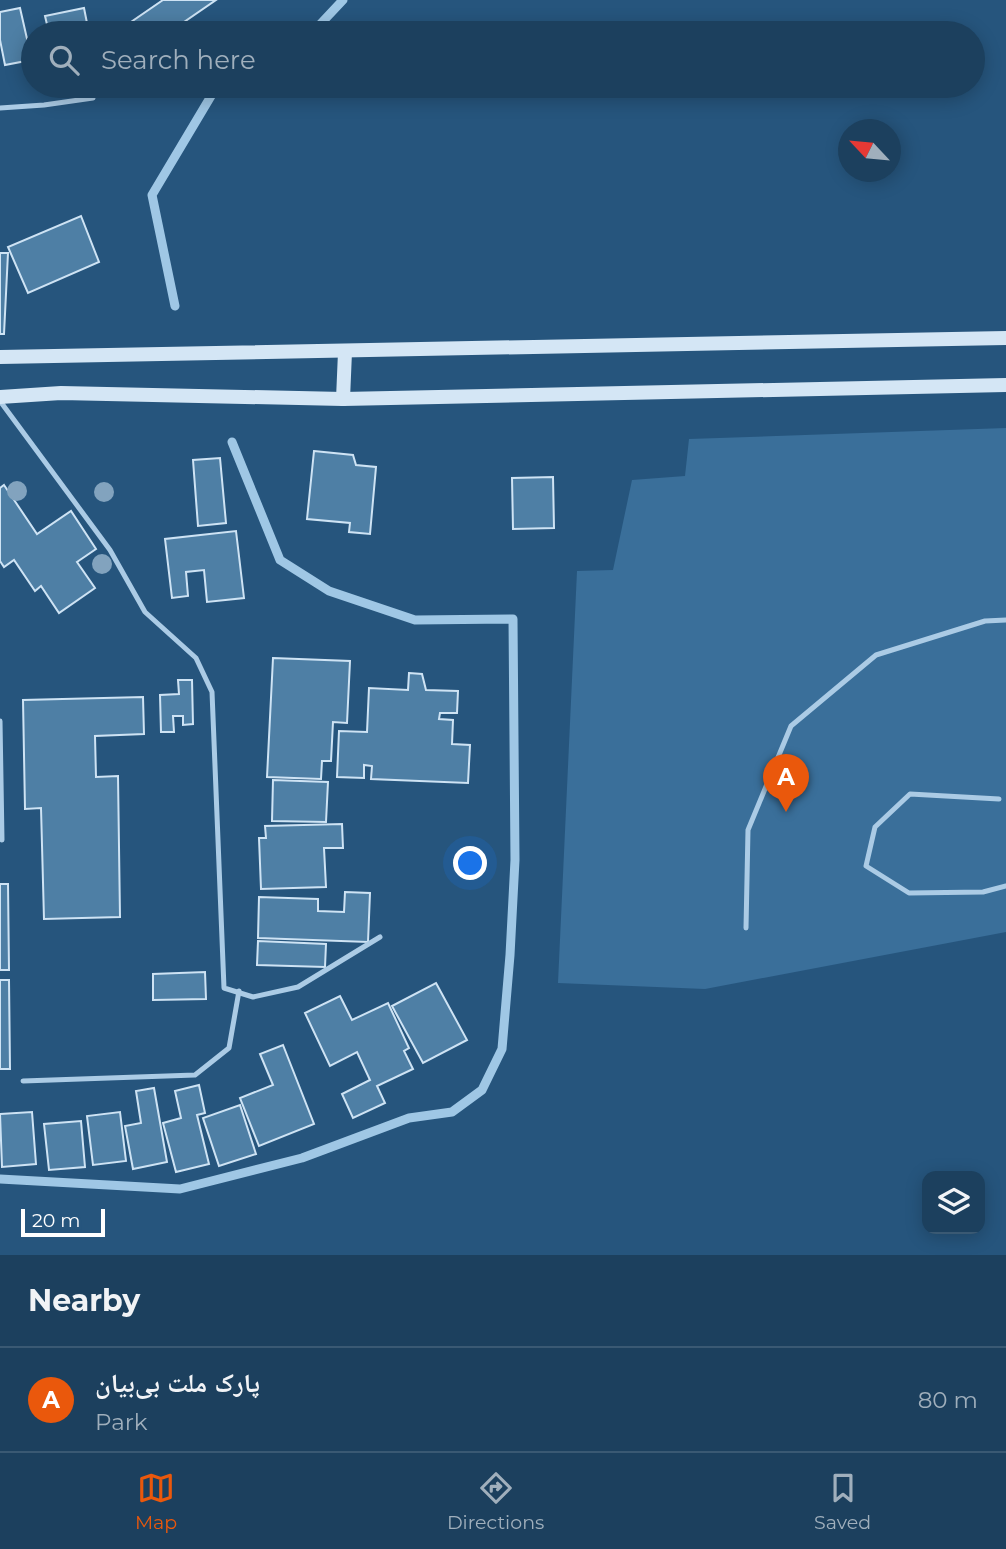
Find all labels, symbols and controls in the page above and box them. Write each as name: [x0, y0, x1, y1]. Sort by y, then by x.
search box: [21, 21, 985, 98]
icon: search: [45, 41, 83, 79]
text: Search here: [101, 44, 256, 76]
north arrow: [838, 119, 901, 182]
pin: A: [763, 754, 809, 812]
your location: [453, 846, 487, 880]
map controls: [922, 1171, 985, 1234]
button: layers: [922, 1171, 985, 1234]
scale bar: [21, 1206, 105, 1238]
text: 20 m: [32, 1209, 80, 1232]
text: Nearby: [28, 1282, 140, 1319]
text: پارک ملت بی‌بیان: [95, 1367, 260, 1399]
text: A: [42, 1386, 60, 1414]
text: 80 m: [918, 1386, 978, 1414]
text: Park: [95, 1408, 148, 1436]
tab: Map: [135, 1469, 177, 1534]
tab: Directions: [447, 1469, 544, 1534]
tab: Saved: [814, 1469, 871, 1534]

